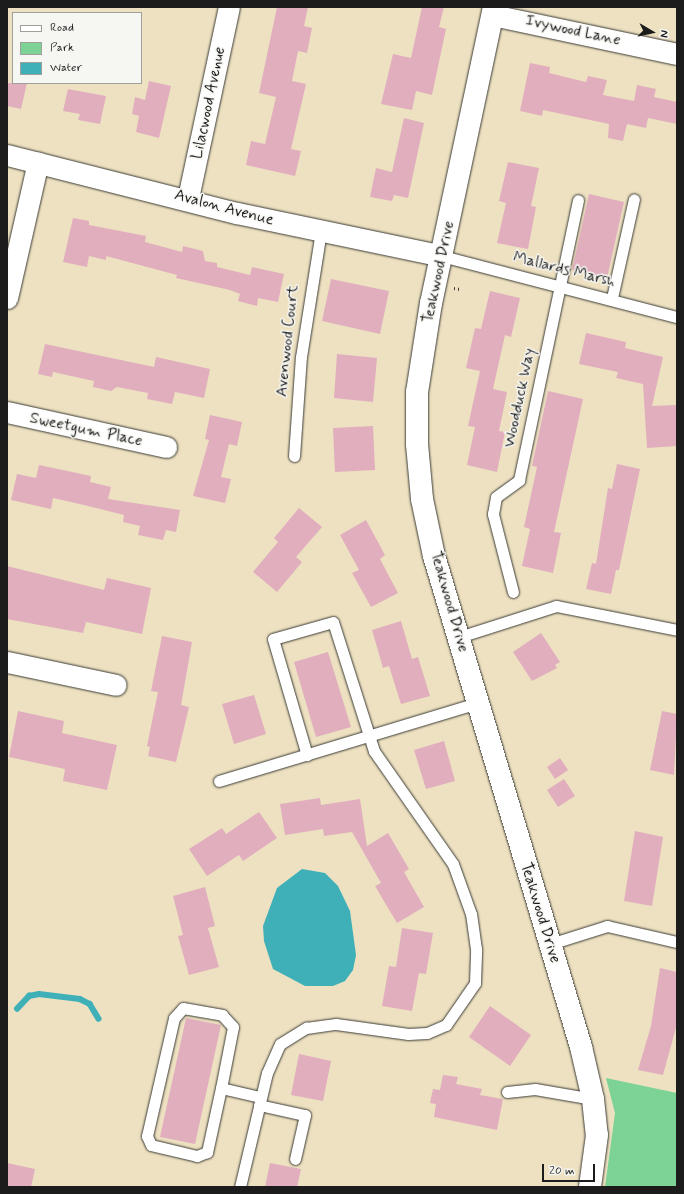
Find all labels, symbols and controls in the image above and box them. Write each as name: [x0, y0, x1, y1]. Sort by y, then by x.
legend: [12, 12, 142, 84]
street label: Ivywood Lane: [525, 12, 621, 50]
north arrow: [632, 12, 672, 52]
text: Road: [50, 20, 74, 36]
text: N: [656, 29, 671, 39]
text: Park: [50, 40, 74, 56]
street label: Lilacwood Avenue: [187, 43, 231, 163]
text: Water: [50, 60, 82, 76]
street label: Avalon Avenue: [172, 186, 276, 230]
street label: Teakwood Drive: [419, 220, 459, 324]
street label: Mallards Marsh: [511, 248, 617, 292]
street label: Avenwood Court: [273, 286, 303, 396]
street label: Woodduck Way: [500, 345, 540, 451]
street label: Sweetgum Place: [29, 409, 143, 451]
street label: Teakwood Drive: [426, 550, 472, 654]
street label: Teakwood Drive: [516, 861, 564, 965]
scale bar: [544, 1156, 597, 1182]
text: 20 m: [549, 1163, 575, 1179]

